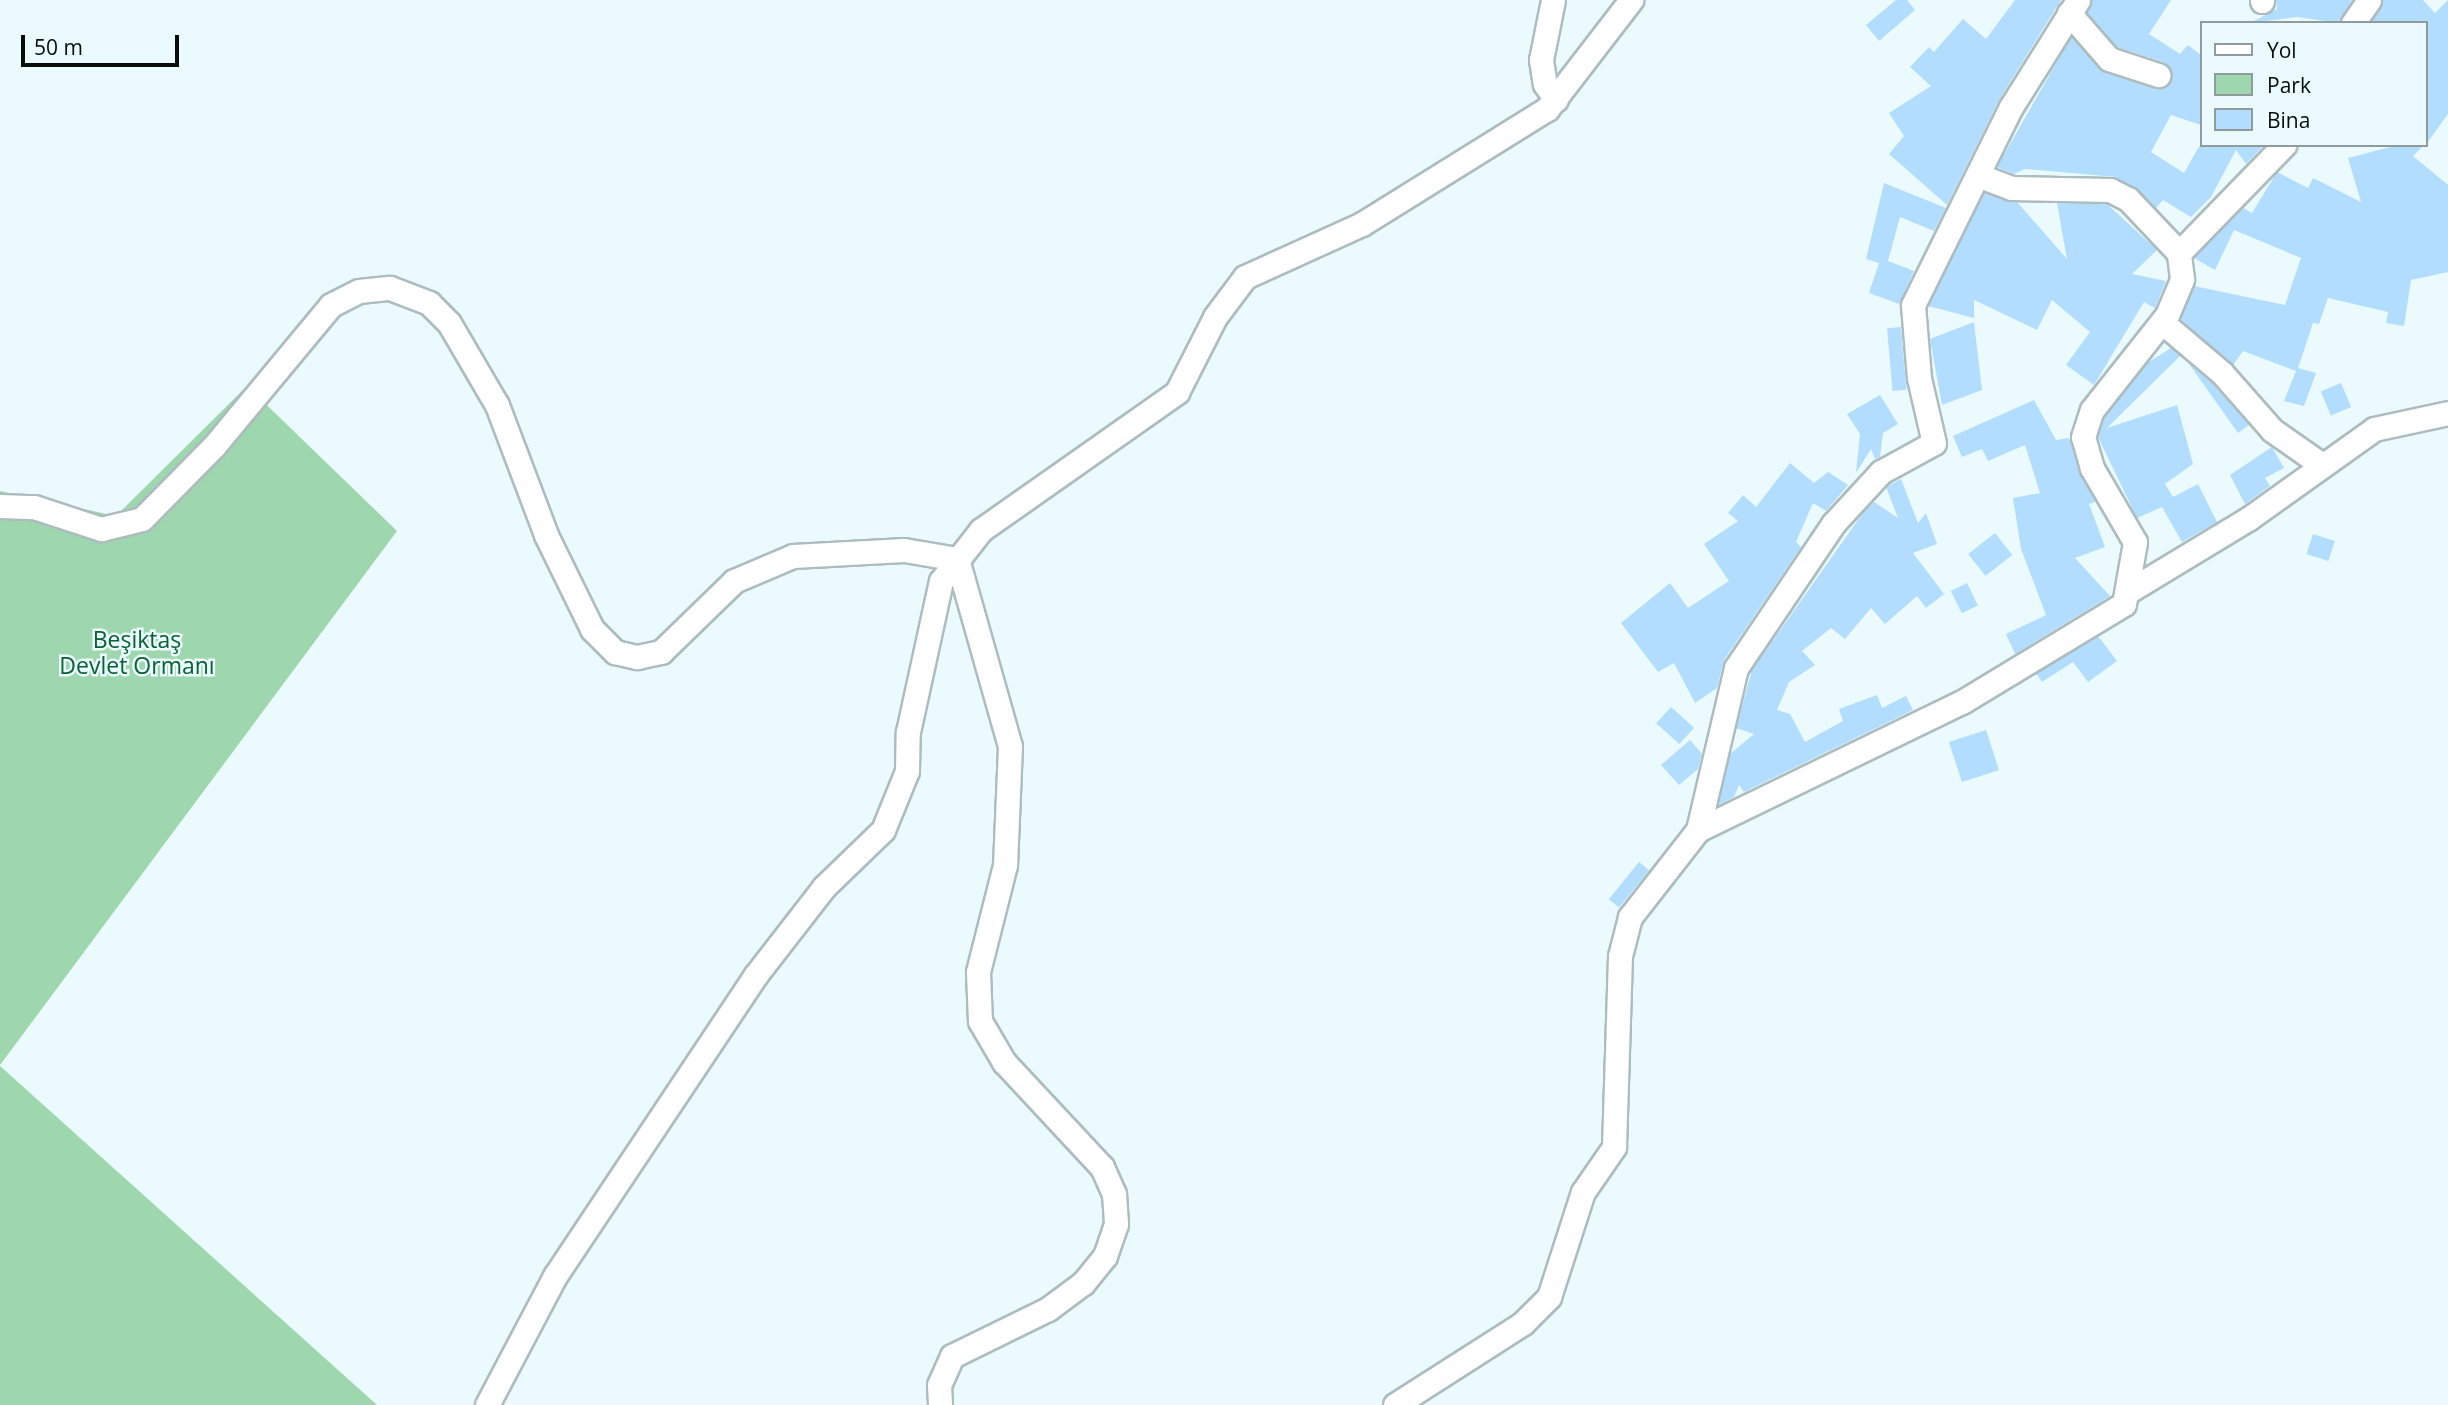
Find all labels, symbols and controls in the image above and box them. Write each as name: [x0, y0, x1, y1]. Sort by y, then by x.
scale bar: [24, 21, 182, 65]
legend: [2200, 21, 2427, 147]
text: 50 m: [34, 33, 83, 61]
text: Yol: [2267, 36, 2297, 64]
text: Park: [2267, 71, 2311, 99]
text: Bina: [2267, 106, 2310, 134]
park label: Beşiktaş Devlet Ormanı: [59, 625, 215, 679]

